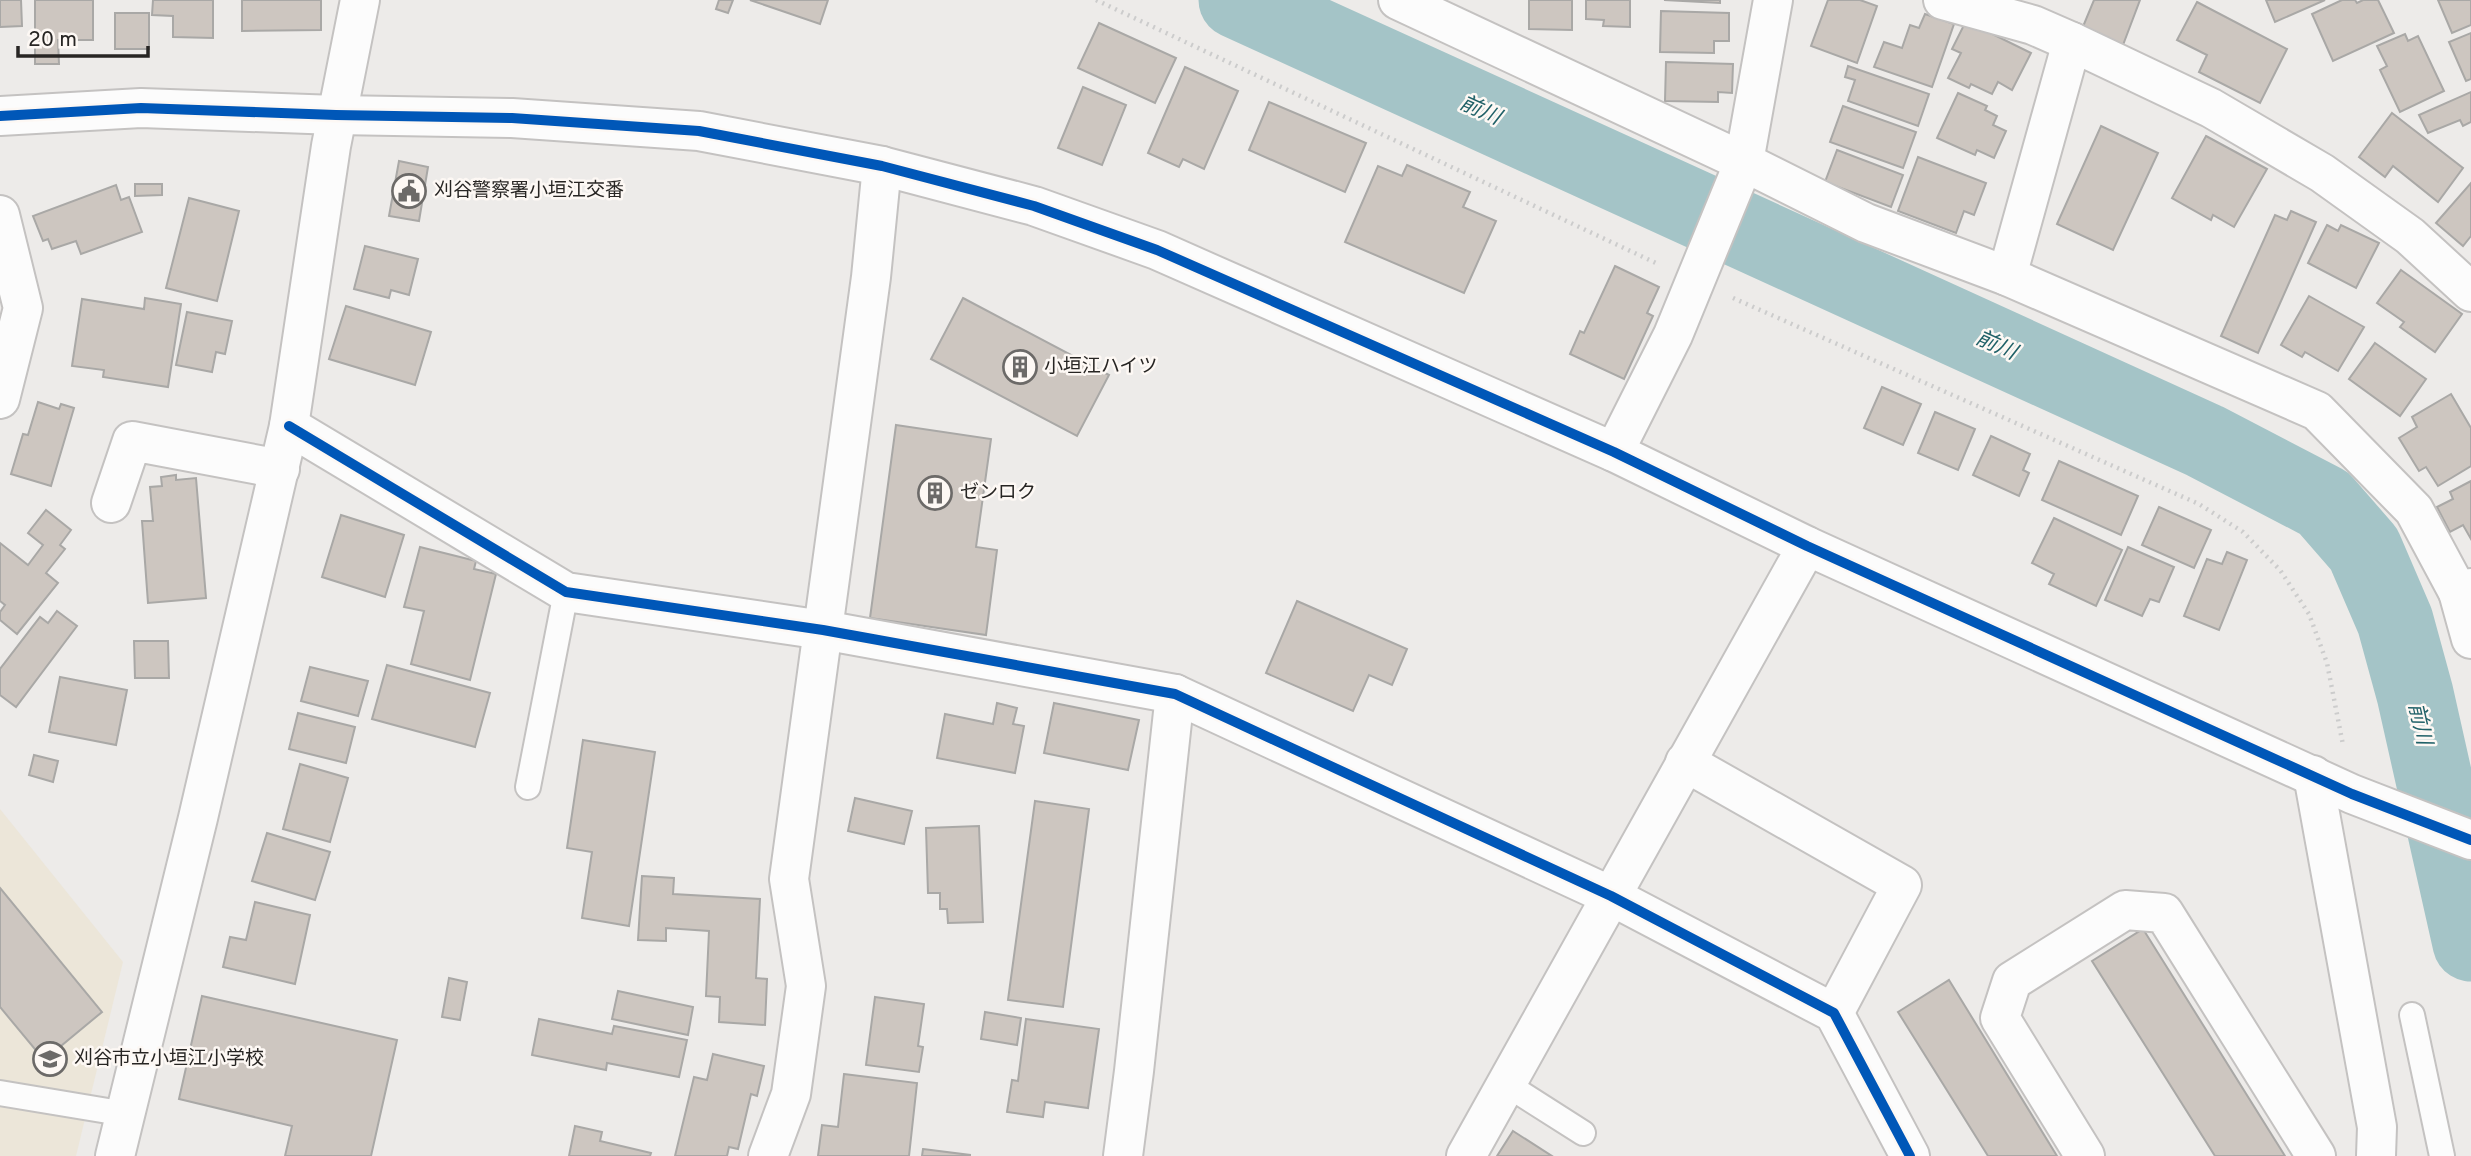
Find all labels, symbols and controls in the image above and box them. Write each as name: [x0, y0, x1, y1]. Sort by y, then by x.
scale bar: [18, 14, 147, 58]
text: 20 m: [28, 27, 77, 54]
water label: 前川: [1455, 90, 1507, 133]
public building icon: 刈谷警察署小垣江交番: [390, 172, 428, 210]
place label: 刈谷警察署小垣江交番: [434, 179, 624, 203]
water label: 前川: [1971, 325, 2023, 368]
building icon: 小垣江ハイツ: [1001, 348, 1039, 386]
place label: 小垣江ハイツ: [1044, 355, 1158, 379]
building icon: ゼンロク: [916, 474, 954, 512]
place label: ゼンロク: [960, 481, 1036, 505]
water label: 前川: [2401, 701, 2437, 749]
school or university icon: 刈谷市立小垣江小学校: [31, 1040, 69, 1078]
place label: 刈谷市立小垣江小学校: [74, 1047, 264, 1071]

